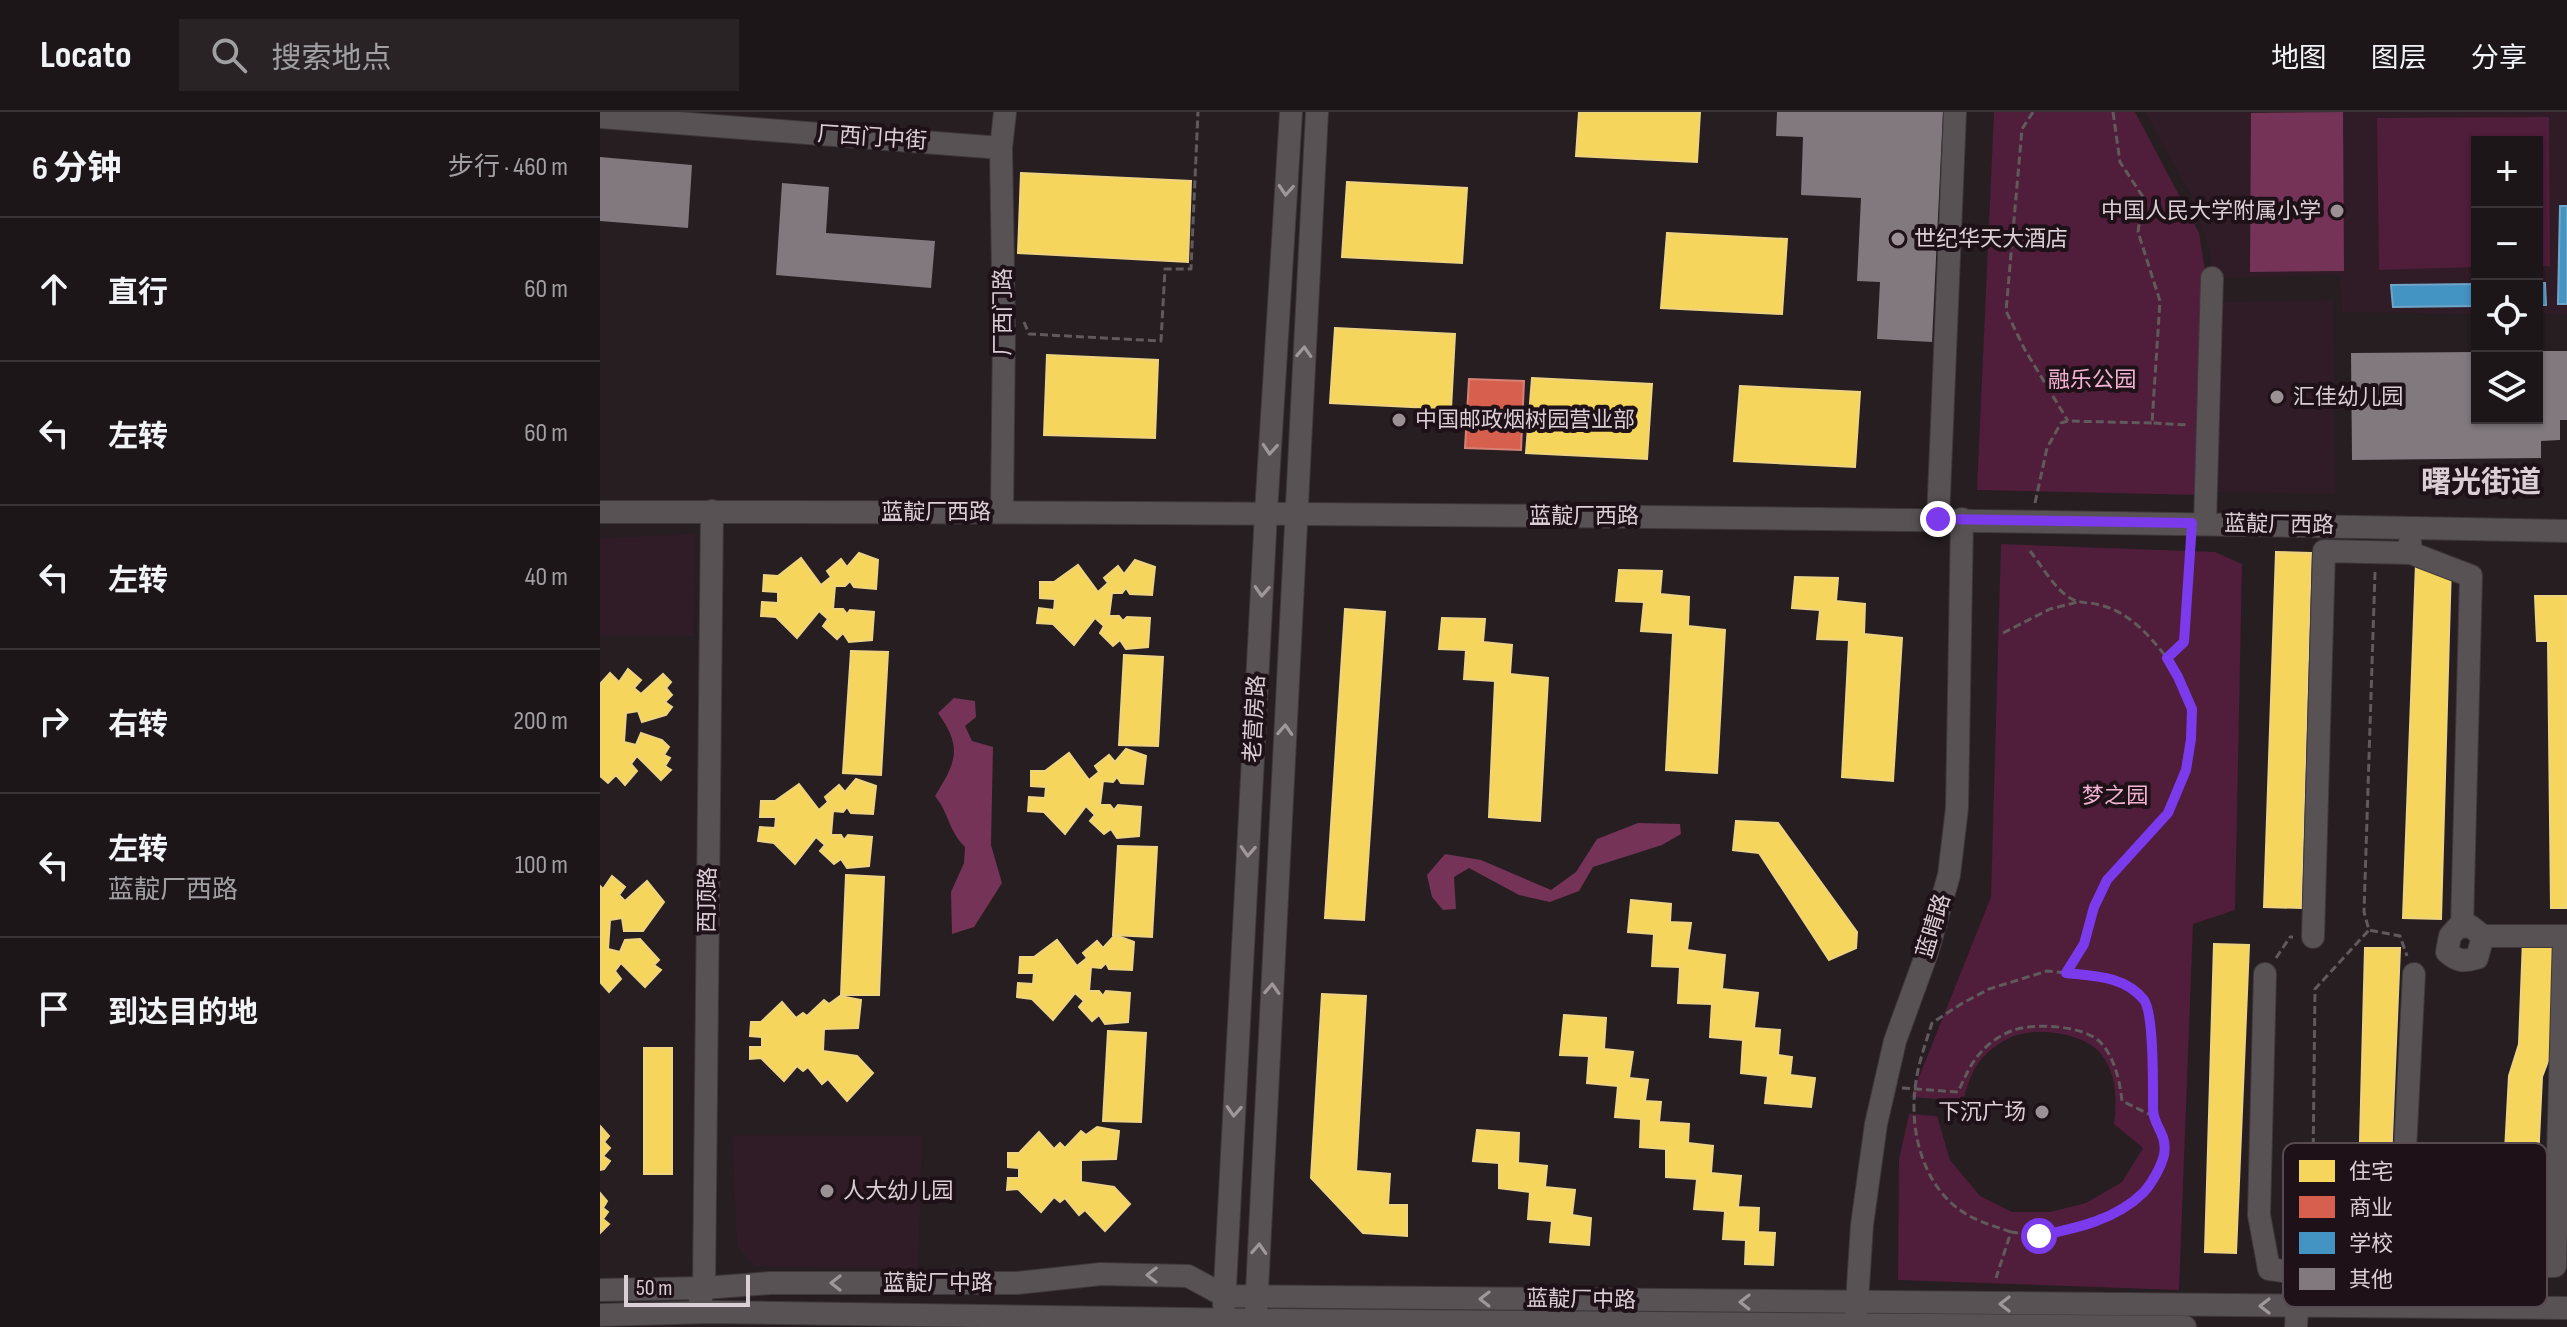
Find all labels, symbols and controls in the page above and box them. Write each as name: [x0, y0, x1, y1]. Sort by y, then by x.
search box: [179, 19, 739, 91]
text: Locato: [40, 33, 131, 78]
icon: search: [207, 33, 251, 77]
text: 搜索地点: [271, 41, 391, 77]
text: 地图: [2271, 42, 2327, 75]
text: 图层: [2371, 42, 2427, 75]
text: 分享: [2471, 42, 2527, 75]
street label: 厂西门中街: [816, 121, 928, 155]
map controls: [2471, 136, 2543, 424]
button: +: [2471, 136, 2543, 208]
text: 6 分钟: [32, 148, 121, 189]
text: 步行 · 460 m: [448, 152, 568, 183]
one-way arrow: [1278, 184, 1295, 197]
place label: 中国人民大学附属小学: [2101, 198, 2321, 225]
marker: 中国人民大学附属小学: [2328, 202, 2346, 220]
button: −: [2471, 208, 2543, 280]
place label: 世纪华天大酒店: [1914, 226, 2068, 253]
marker: 世纪华天大酒店: [1889, 230, 1907, 248]
icon: ahead: [32, 267, 76, 311]
street label: 厂西门路: [990, 268, 1017, 356]
text: 60 m: [524, 274, 568, 305]
text: 直行: [108, 275, 168, 311]
button: locate: [2471, 280, 2543, 352]
one-way arrow: [1295, 345, 1312, 358]
button: layers: [2471, 352, 2543, 424]
park label: 融乐公园: [2048, 367, 2136, 394]
place label: 汇佳幼儿园: [2293, 384, 2403, 411]
marker: 汇佳幼儿园: [2268, 388, 2286, 406]
place label: 中国邮政烟树园营业部: [1415, 407, 1635, 434]
icon: left: [32, 411, 76, 455]
marker: 中国邮政烟树园营业部: [1390, 411, 1408, 429]
text: 60 m: [524, 418, 568, 449]
text: 左转: [108, 419, 168, 455]
one-way arrow: [1262, 443, 1279, 456]
district label: 曙光街道: [2421, 465, 2541, 501]
street label: 蓝靛厂西路: [881, 499, 991, 526]
route end: [1920, 501, 1956, 537]
street label: 蓝靛厂西路: [1529, 503, 1639, 530]
street label: 蓝靛厂西路: [2224, 511, 2334, 539]
icon: left: [32, 555, 76, 599]
text: 40 m: [525, 562, 568, 593]
text: 左转: [108, 563, 168, 599]
one-way arrow: [1253, 585, 1270, 598]
street label: 老营房路: [1239, 674, 1271, 764]
icon: right: [32, 699, 76, 743]
text: 200 m: [513, 706, 568, 737]
text: 右转: [108, 707, 168, 743]
one-way arrow: [1276, 723, 1293, 736]
park label: 梦之园: [2082, 783, 2148, 810]
text: 左转: [108, 832, 168, 868]
icon: left: [32, 843, 76, 887]
one-way arrow: [1240, 845, 1257, 858]
text: 100 m: [515, 850, 568, 881]
street label: 西顶路: [694, 867, 722, 933]
text: 蓝靛厂西路: [108, 875, 238, 906]
street label: 蓝晴路: [1911, 890, 1957, 962]
one-way arrow: [1263, 982, 1280, 995]
icon: arrive: [32, 987, 76, 1031]
text: 到达目的地: [108, 995, 258, 1031]
place label: 下沉广场: [1938, 1099, 2026, 1126]
marker: 下沉广场: [2033, 1103, 2051, 1121]
one-way arrow: [1226, 1105, 1243, 1118]
legend: [2283, 1143, 2547, 1307]
text: 住宅: [2349, 1159, 2393, 1186]
place label: 人大幼儿园: [843, 1178, 953, 1205]
marker: 人大幼儿园: [818, 1182, 836, 1200]
text: 商业: [2349, 1195, 2393, 1222]
route start: [2021, 1218, 2057, 1254]
text: 学校: [2349, 1231, 2393, 1258]
one-way arrow: [1251, 1242, 1268, 1255]
one-way arrow: [1145, 1266, 1158, 1284]
text: 其他: [2349, 1267, 2393, 1294]
street label: 蓝靛厂中路: [883, 1270, 993, 1297]
scale bar: [624, 1271, 750, 1307]
one-way arrow: [829, 1274, 842, 1292]
text: 50 m: [636, 1275, 672, 1302]
street label: 蓝靛厂中路: [1526, 1286, 1636, 1314]
one-way arrow: [1478, 1290, 1491, 1308]
one-way arrow: [1738, 1293, 1751, 1311]
one-way arrow: [1998, 1295, 2011, 1313]
one-way arrow: [2258, 1297, 2271, 1315]

